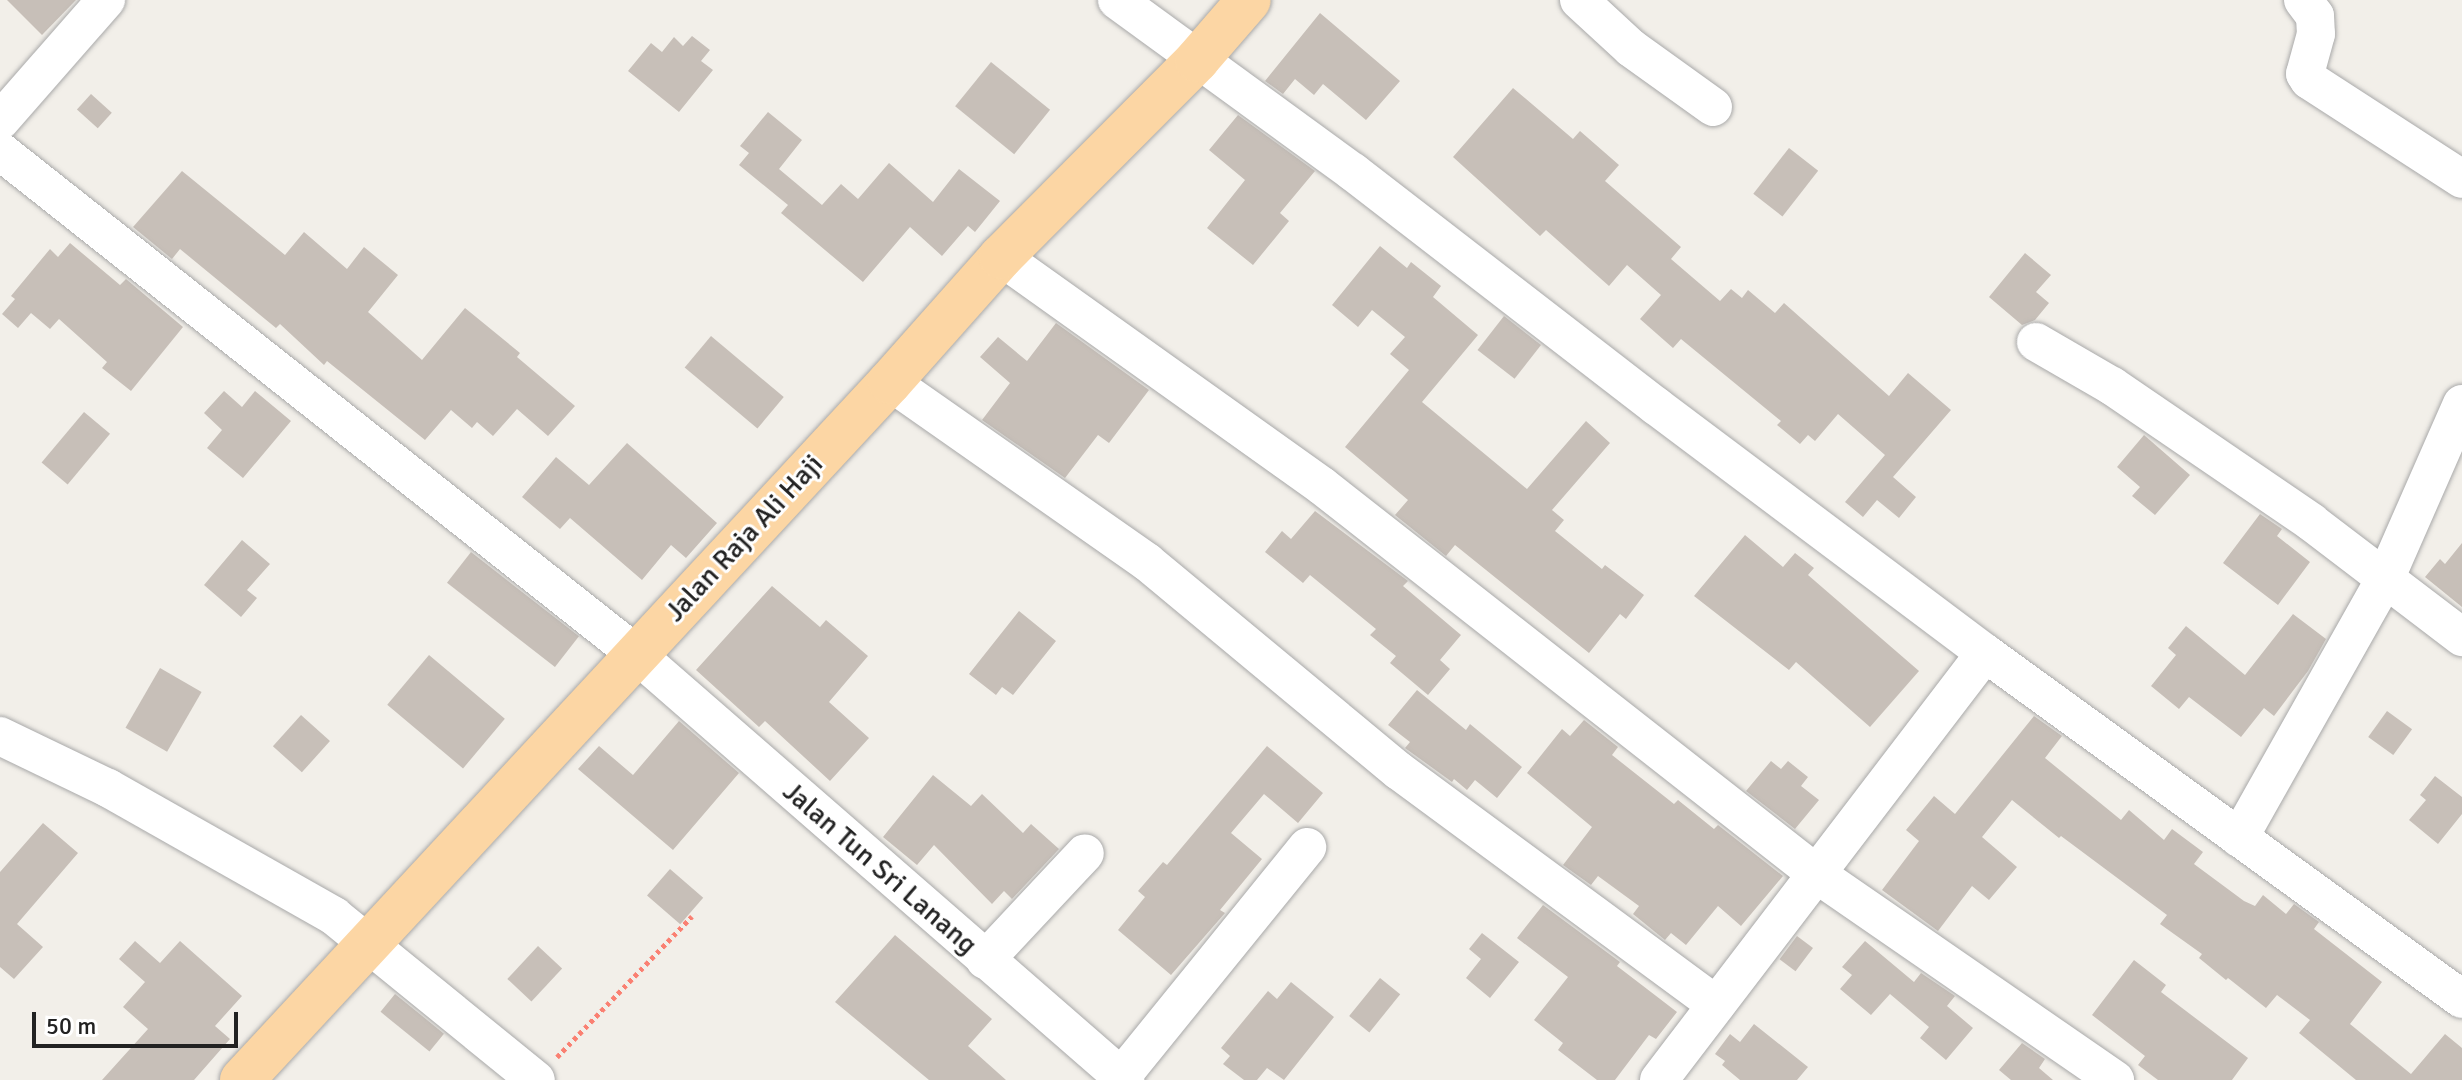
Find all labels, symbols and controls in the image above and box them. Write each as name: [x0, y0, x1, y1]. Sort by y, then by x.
street label: Jalan Raja Ali Haji: [658, 448, 830, 628]
street label: Jalan Tun Sri Lanang: [776, 775, 984, 961]
scale bar: [36, 996, 242, 1046]
text: 50 m: [46, 1011, 96, 1041]

